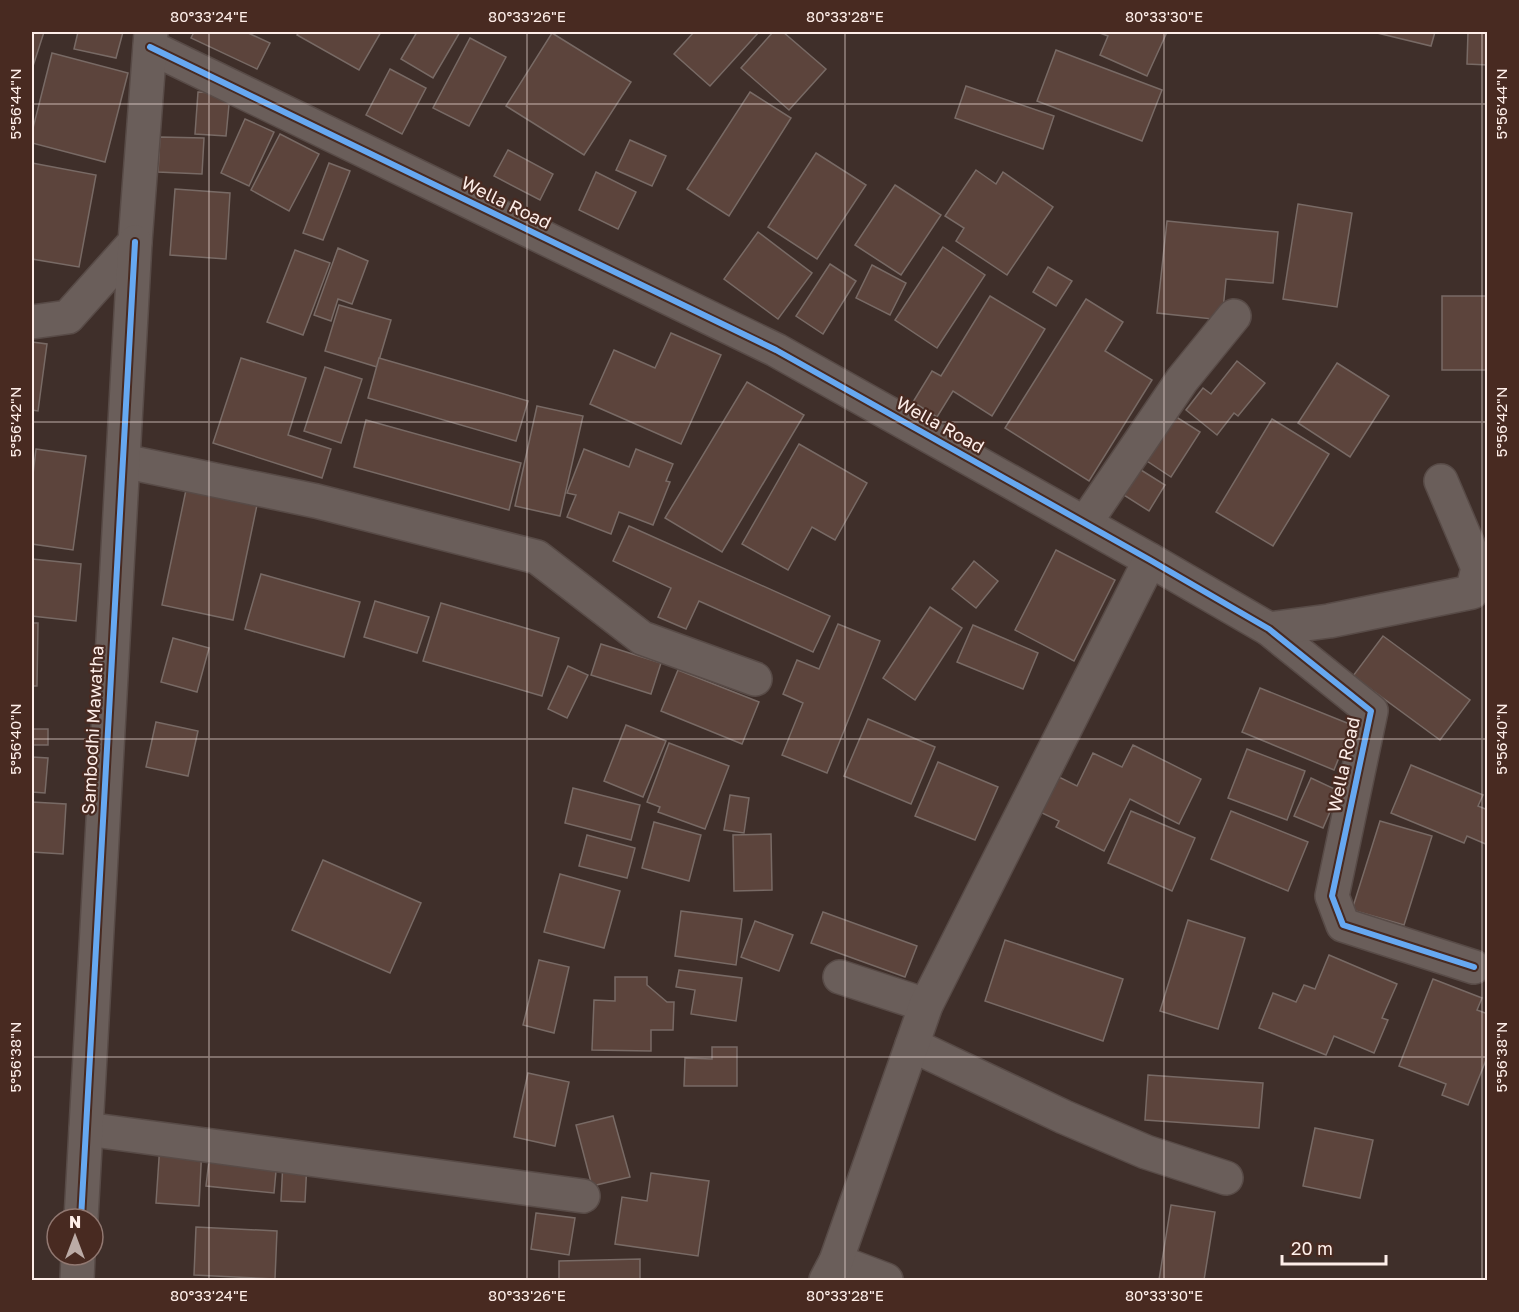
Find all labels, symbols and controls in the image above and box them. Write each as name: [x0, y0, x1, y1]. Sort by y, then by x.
text: 80°33'24"E: [170, 7, 248, 25]
text: 80°33'26"E: [488, 7, 566, 25]
text: 80°33'28"E: [806, 7, 884, 25]
text: 80°33'30"E: [1125, 7, 1203, 25]
text: 5°56'44"N: [6, 68, 24, 140]
text: 5°56'44"N: [1492, 68, 1510, 140]
street label: Wella Road: [458, 171, 555, 233]
text: 5°56'42"N: [6, 387, 24, 457]
text: 5°56'42"N: [1492, 387, 1510, 457]
street label: Wella Road: [893, 391, 988, 457]
street label: Sambodhi Mawatha: [77, 645, 107, 815]
text: 5°56'40"N: [6, 703, 24, 775]
text: 5°56'40"N: [1492, 703, 1510, 775]
street label: Wella Road: [1322, 715, 1364, 815]
text: 5°56'38"N: [6, 1022, 24, 1092]
text: 5°56'38"N: [1492, 1022, 1510, 1092]
north arrow: [45, 1207, 105, 1267]
text: N: [69, 1212, 81, 1232]
scale bar: [1282, 1228, 1386, 1266]
text: 20 m: [1291, 1237, 1333, 1259]
text: 80°33'24"E: [170, 1286, 248, 1304]
text: 80°33'26"E: [488, 1286, 566, 1304]
text: 80°33'28"E: [806, 1286, 884, 1304]
text: 80°33'30"E: [1125, 1286, 1203, 1304]

